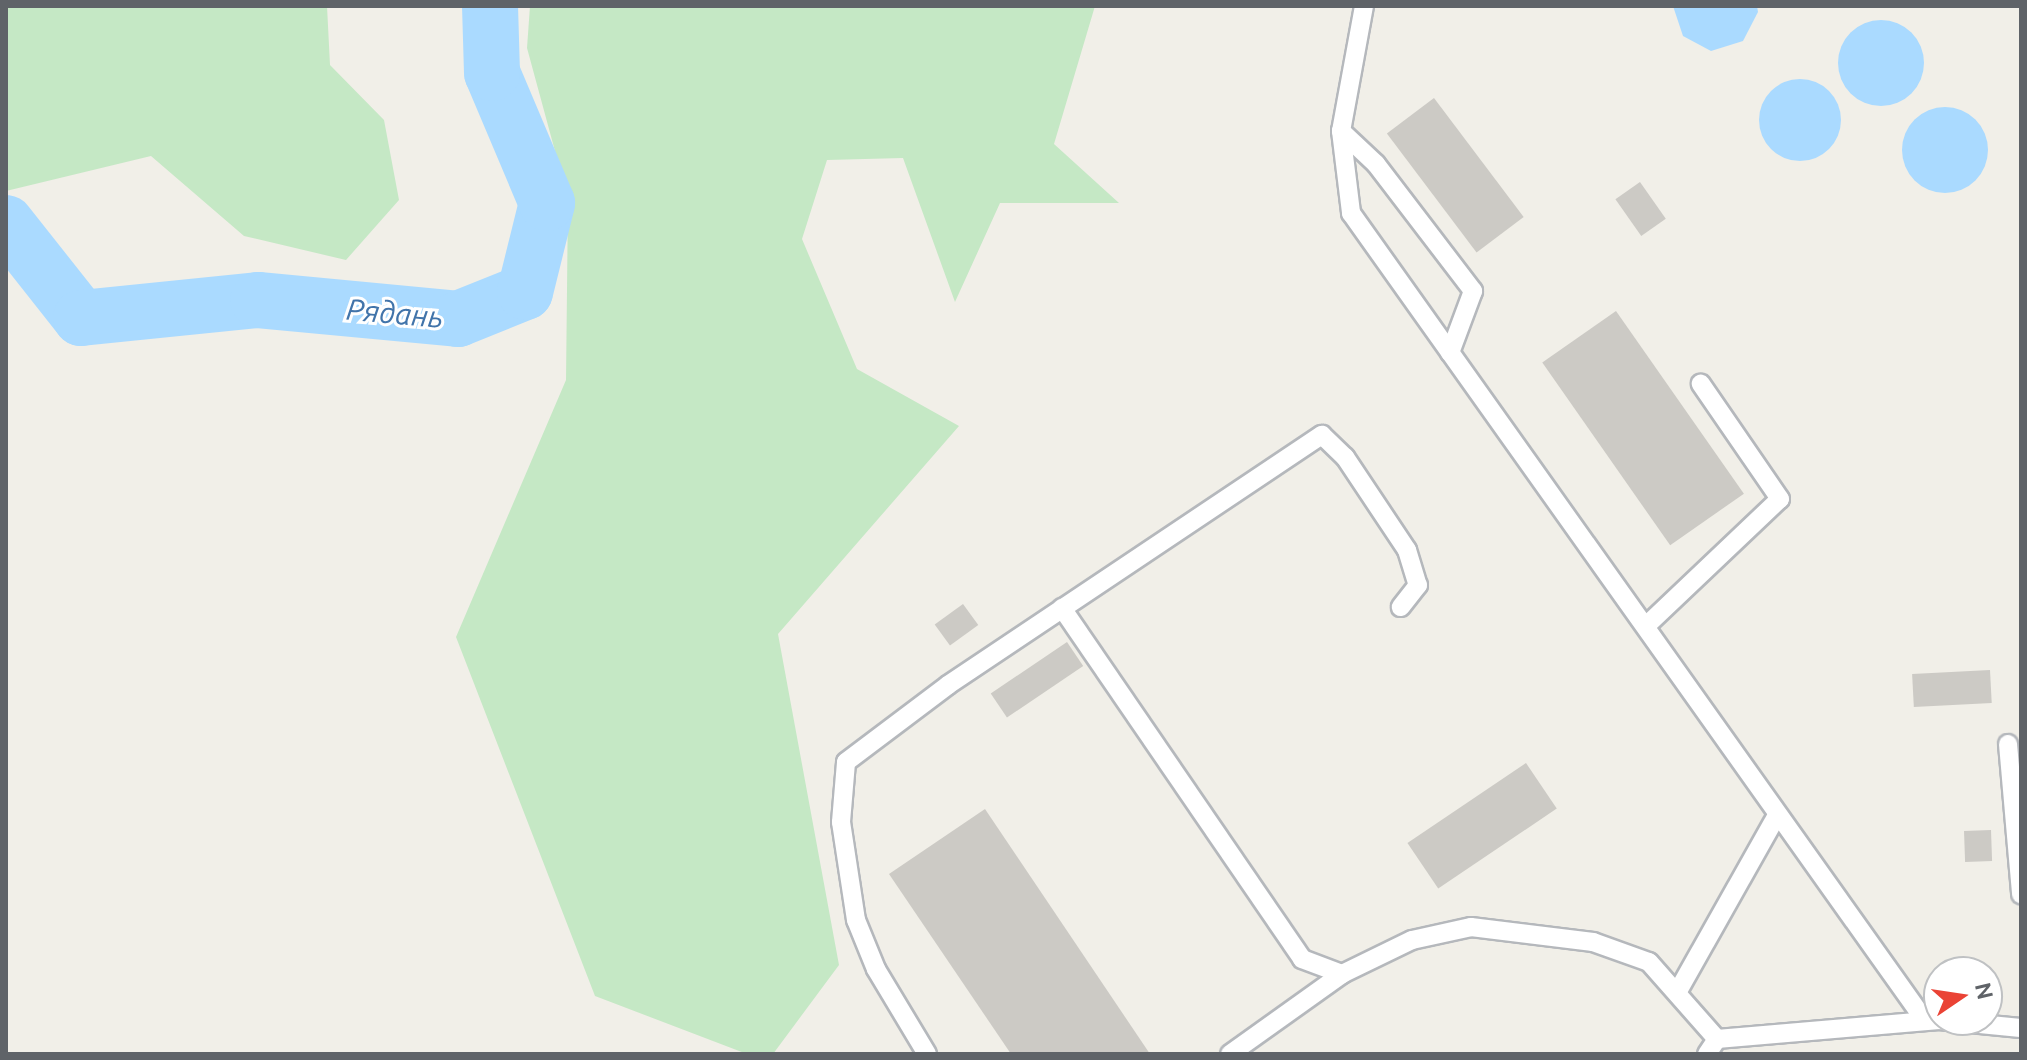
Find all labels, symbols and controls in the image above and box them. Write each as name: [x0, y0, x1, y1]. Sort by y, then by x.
water label: Рядань: [345, 291, 445, 335]
north arrow: [1923, 956, 2003, 1036]
text: N: [1971, 980, 1999, 1002]

